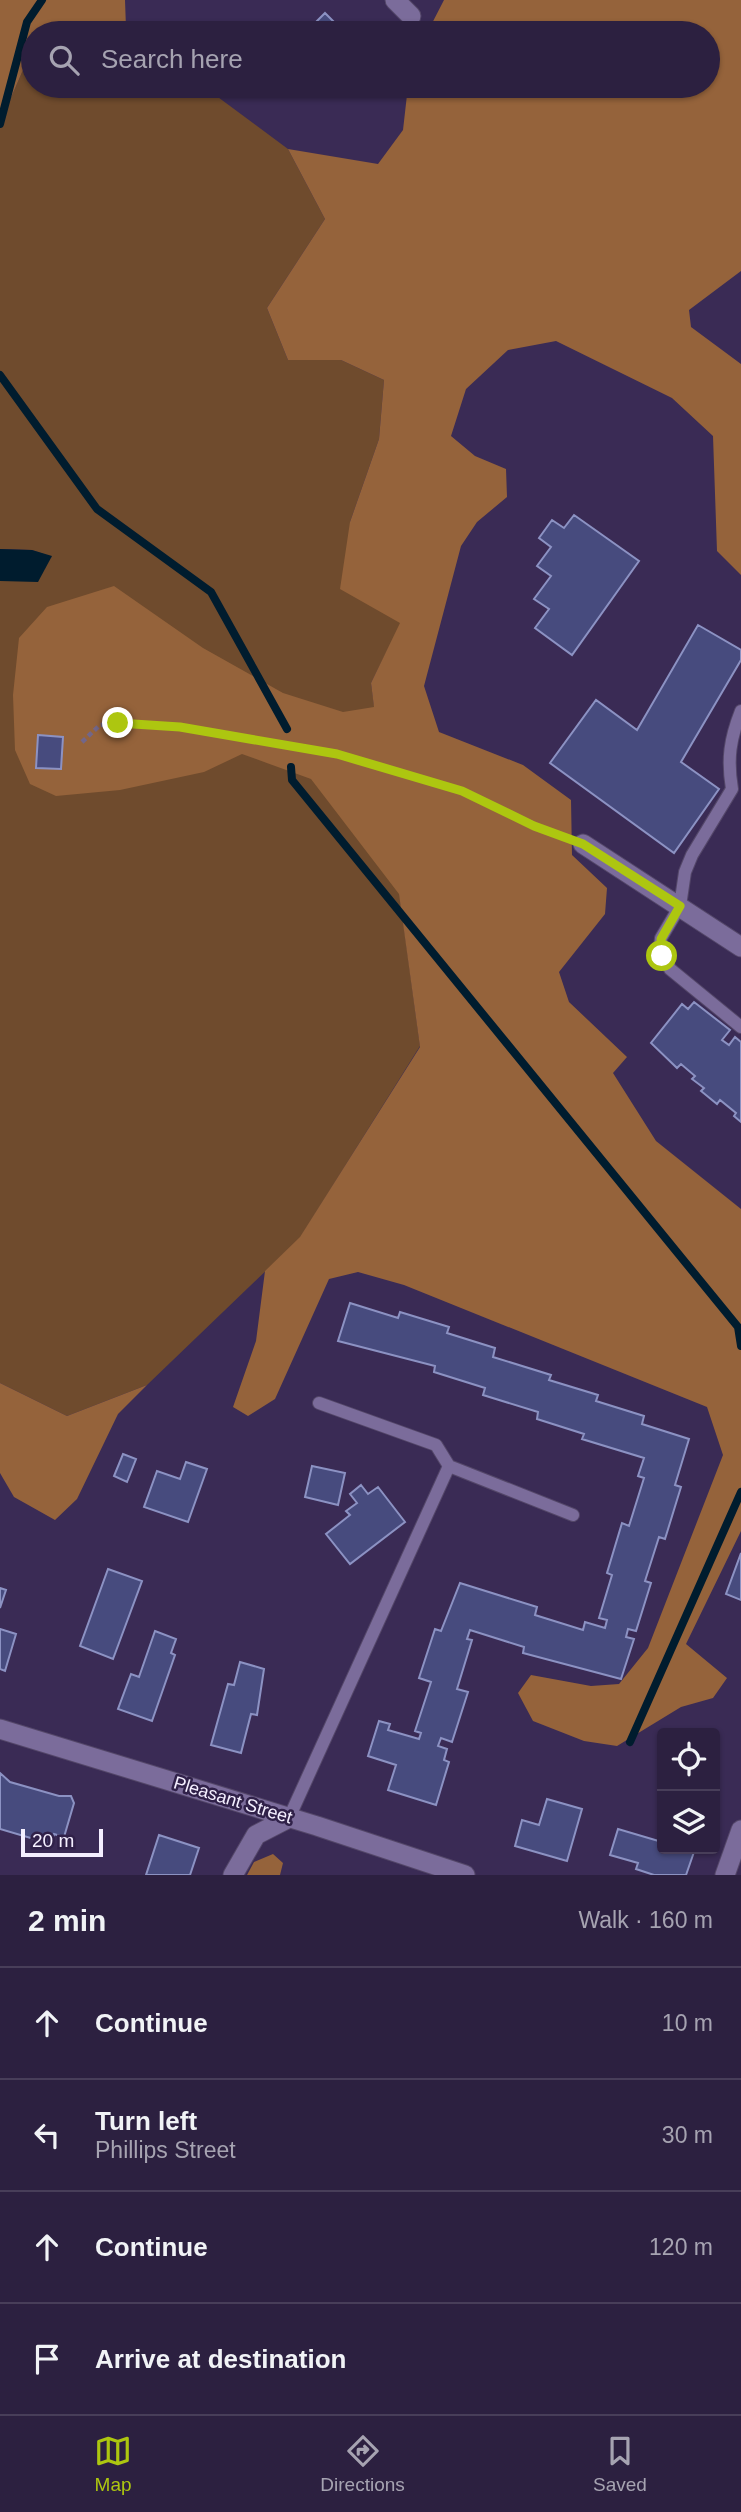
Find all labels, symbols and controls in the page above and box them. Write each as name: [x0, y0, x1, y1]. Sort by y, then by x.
search box: [21, 21, 720, 98]
icon: search: [45, 41, 83, 79]
text: Search here: [101, 44, 243, 74]
route end: [102, 707, 133, 738]
route start: [646, 940, 677, 971]
map controls: [657, 1728, 720, 1854]
button: locate: [657, 1728, 720, 1791]
street label: Pleasant Street: [171, 1772, 295, 1828]
button: layers: [657, 1791, 720, 1854]
scale bar: [21, 1826, 103, 1858]
text: 20 m: [32, 1830, 74, 1851]
text: 2 min: [28, 1904, 106, 1937]
text: Walk · 160 m: [578, 1907, 713, 1933]
icon: ahead: [28, 2004, 66, 2042]
text: Continue: [95, 2008, 208, 2038]
text: 10 m: [662, 2010, 713, 2036]
text: Turn left: [95, 2106, 197, 2136]
icon: left: [28, 2116, 66, 2154]
text: 30 m: [662, 2122, 713, 2148]
text: Phillips Street: [95, 2137, 236, 2163]
icon: ahead: [28, 2228, 66, 2266]
text: Continue: [95, 2232, 208, 2262]
text: 120 m: [649, 2234, 713, 2260]
icon: arrive: [28, 2340, 66, 2378]
text: Arrive at destination: [95, 2344, 346, 2374]
tab: Map: [94, 2432, 132, 2496]
tab: Directions: [320, 2432, 405, 2496]
tab: Saved: [593, 2432, 647, 2496]

